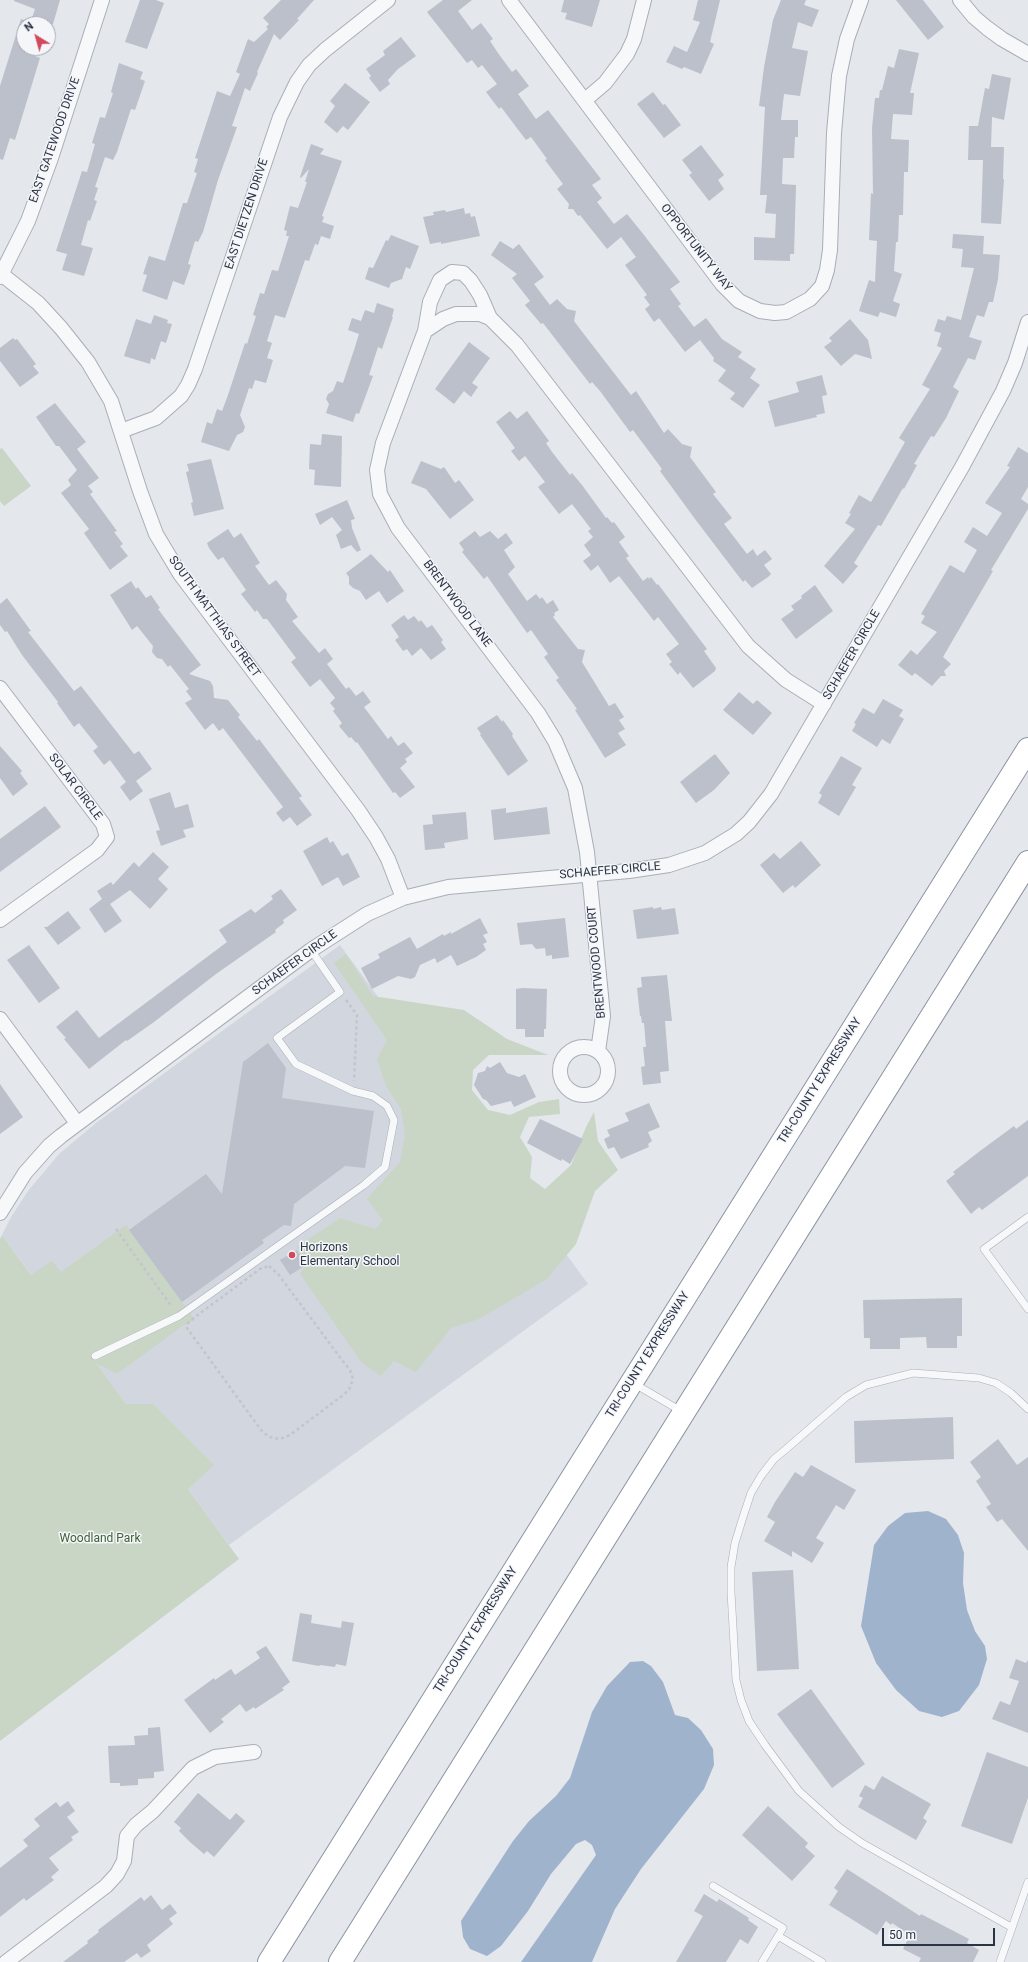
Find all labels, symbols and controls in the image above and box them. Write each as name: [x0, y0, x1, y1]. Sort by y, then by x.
north arrow: [16, 16, 56, 56]
text: N: [22, 19, 36, 34]
street label: EAST GATEWOOD DRIVE: [27, 75, 83, 205]
street label: EAST DIETZEN DRIVE: [222, 157, 272, 271]
street label: OPPORTUNITY WAY: [657, 201, 735, 295]
street label: SOUTH MATTHIAS STREET: [165, 554, 263, 680]
street label: BRENTWOOD LANE: [420, 558, 494, 650]
street label: SCHAEFER CIRCLE: [820, 607, 884, 703]
street label: SOLAR CIRCLE: [45, 751, 105, 823]
street label: SCHAEFER CIRCLE: [559, 859, 661, 883]
street label: BRENTWOOD COURT: [585, 905, 609, 1019]
street label: SCHAEFER CIRCLE: [250, 927, 340, 999]
street label: TRI-COUNTY EXPRESSWAY: [775, 1015, 865, 1147]
place label: Horizons Elementary School: [300, 1241, 400, 1269]
marker: Horizons Elementary School: [287, 1250, 297, 1260]
street label: TRI-COUNTY EXPRESSWAY: [603, 1289, 693, 1421]
park label: Woodland Park: [60, 1532, 140, 1546]
street label: TRI-COUNTY EXPRESSWAY: [431, 1564, 521, 1696]
scale bar: [884, 1920, 997, 1946]
text: 50 m: [889, 1928, 916, 1942]

